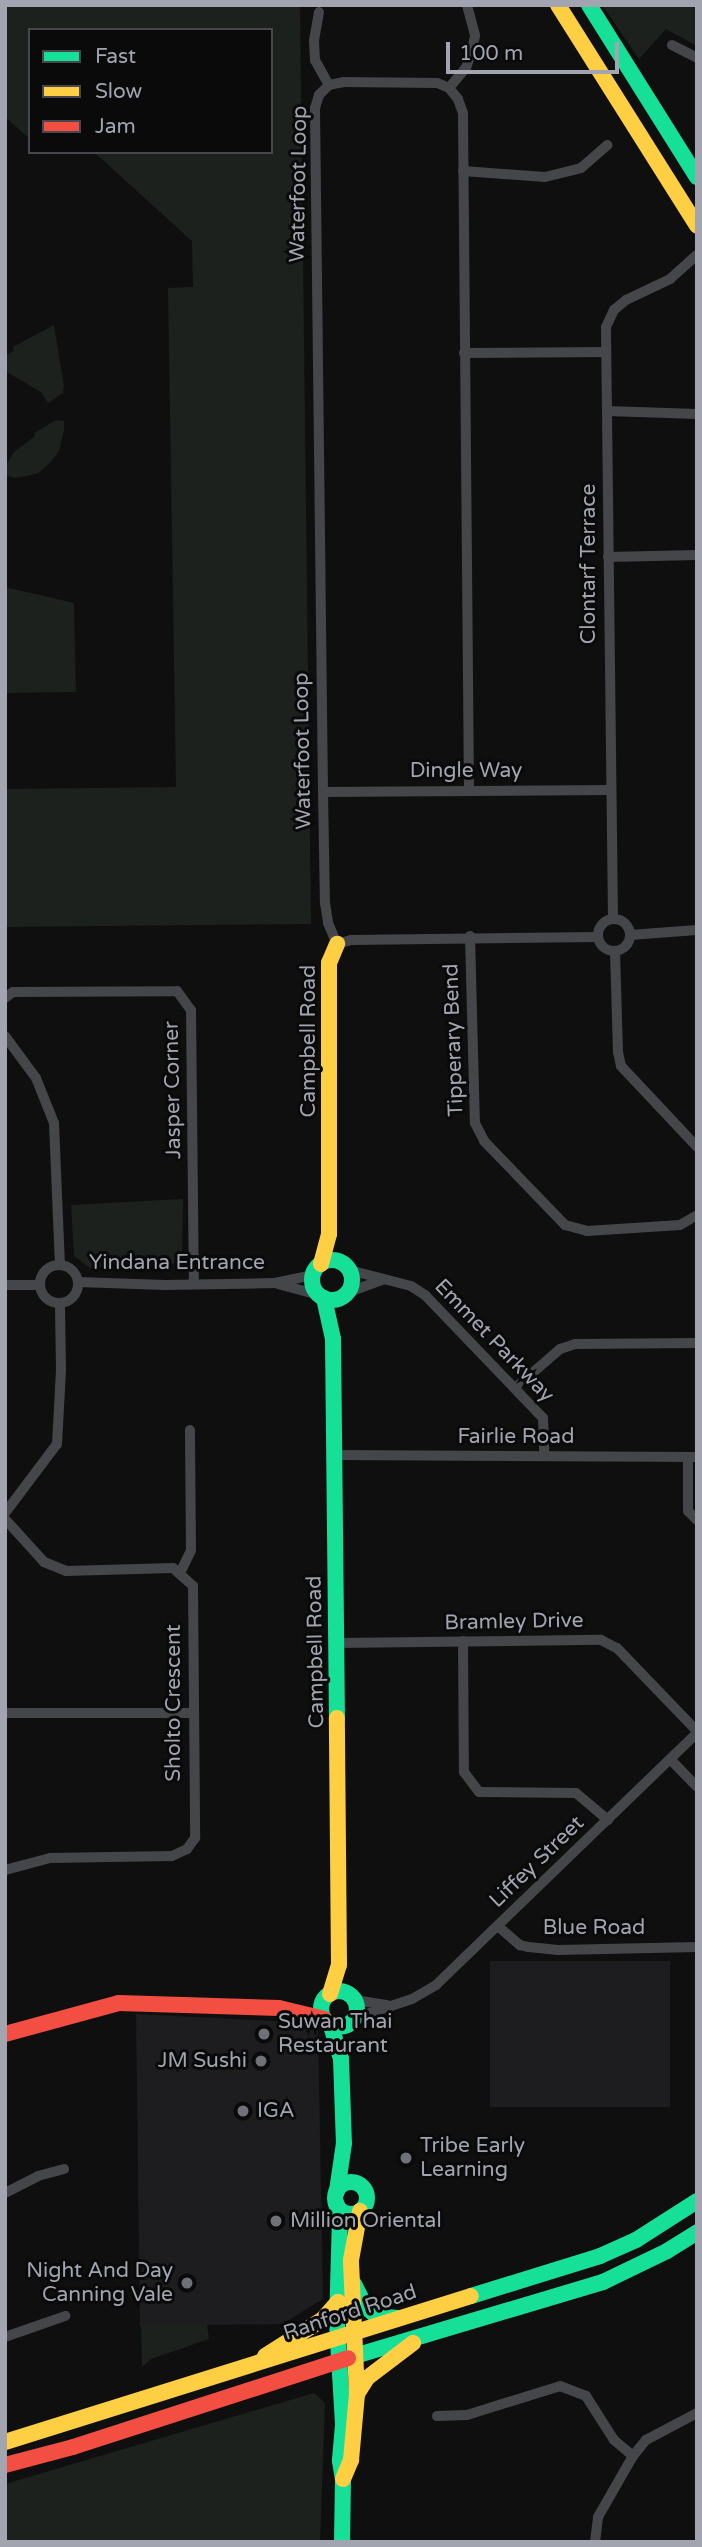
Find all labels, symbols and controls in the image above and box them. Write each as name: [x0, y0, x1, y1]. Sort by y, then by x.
legend: [28, 28, 273, 154]
scale bar: [450, 28, 623, 72]
text: 100 m: [459, 41, 523, 66]
text: Fast: [95, 44, 136, 69]
text: Slow: [95, 79, 142, 104]
street label: Waterfoot Loop: [285, 105, 313, 263]
text: Jam: [95, 114, 136, 139]
street label: Clontarf Terrace: [576, 484, 602, 644]
street label: Waterfoot Loop: [289, 672, 317, 830]
street label: Dingle Way: [410, 758, 522, 784]
street label: Tipperary Bend: [439, 963, 469, 1117]
street label: Campbell Road: [296, 965, 322, 1117]
street label: Jasper Corner: [159, 1021, 187, 1159]
street label: Yindana Entrance: [89, 1250, 265, 1276]
street label: Emmet Parkway: [429, 1274, 559, 1408]
street label: Fairlie Road: [458, 1424, 574, 1450]
street label: Campbell Road: [302, 1575, 330, 1729]
street label: Bramley Drive: [444, 1608, 584, 1636]
street label: Sholto Crescent: [161, 1624, 187, 1782]
street label: Liffey Street: [485, 1811, 589, 1913]
street label: Blue Road: [543, 1915, 645, 1941]
place label: Suwan Thai Restaurant: [278, 2009, 393, 2059]
marker: Suwan Thai Restaurant: [256, 2026, 272, 2042]
place label: JM Sushi: [158, 2048, 247, 2074]
marker: JM Sushi: [253, 2053, 269, 2069]
place label: IGA: [257, 2098, 295, 2124]
marker: IGA: [235, 2103, 251, 2119]
place label: Tribe Early Learning: [420, 2133, 525, 2183]
marker: Tribe Early Learning: [398, 2150, 414, 2166]
place label: Million Oriental: [290, 2208, 442, 2234]
marker: Million Oriental: [268, 2213, 284, 2229]
place label: Night And Day Canning Vale: [26, 2258, 173, 2308]
marker: Night And Day Canning Vale: [179, 2275, 195, 2291]
street label: Ranford Road: [280, 2280, 420, 2346]

